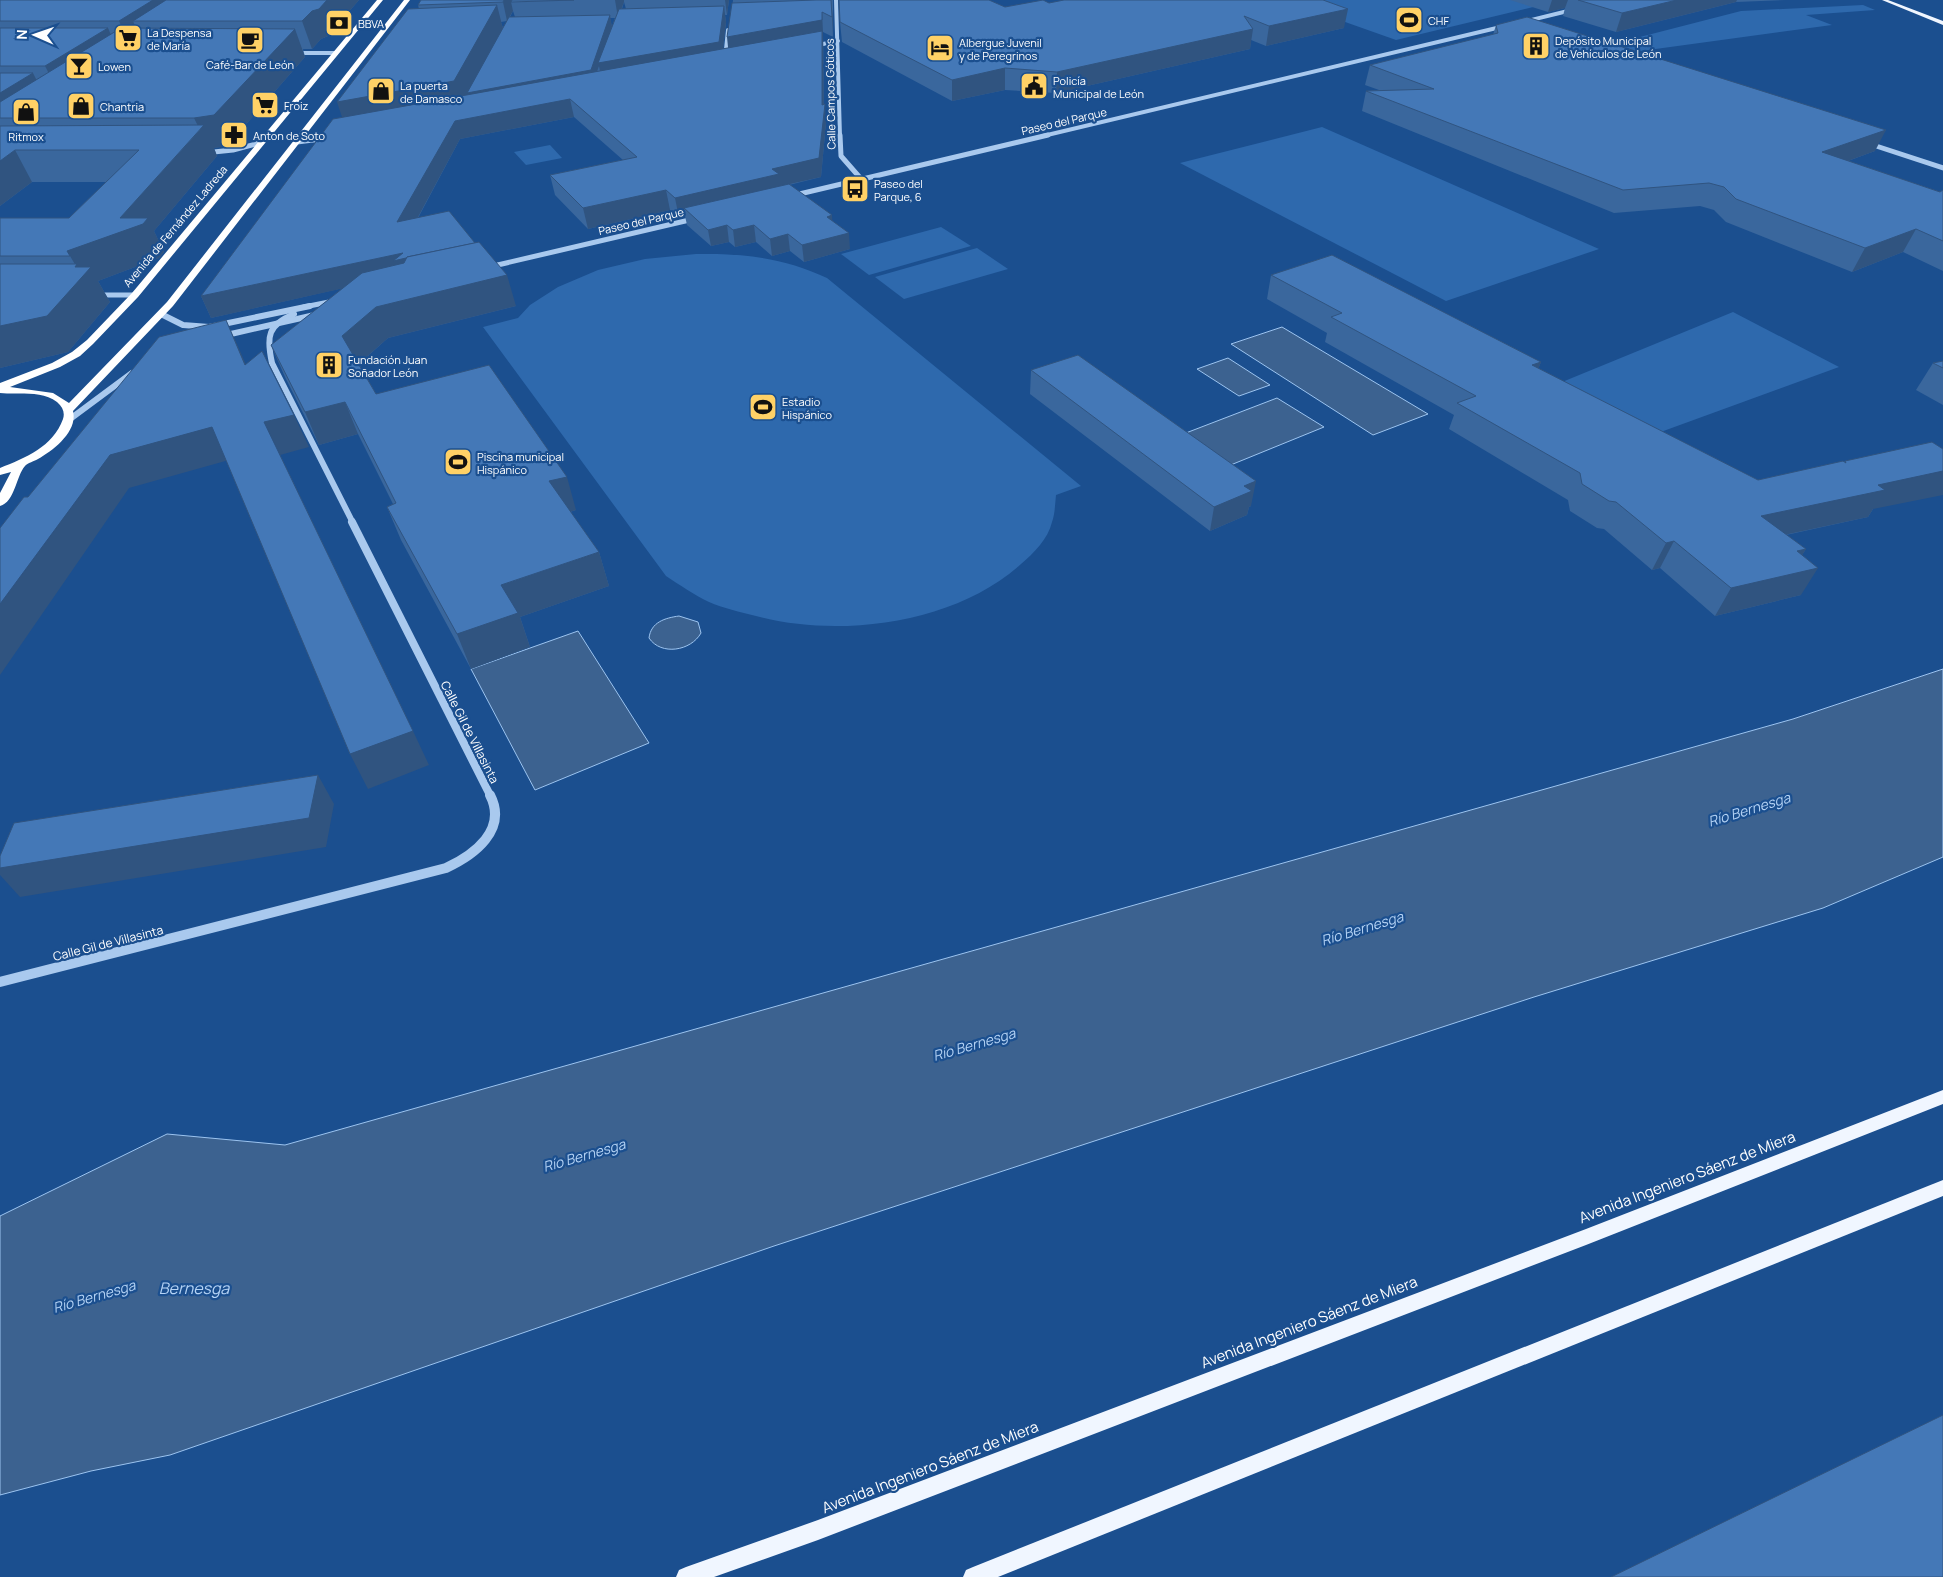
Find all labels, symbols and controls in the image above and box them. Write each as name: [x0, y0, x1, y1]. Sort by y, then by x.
sports icon: CHF: [1394, 5, 1424, 35]
bank icon: BBVA: [324, 8, 354, 38]
north arrow: [10, 10, 60, 60]
place label: CHF: [1428, 13, 1449, 28]
place label: BBVA: [358, 16, 384, 31]
supermarket icon: La Despensa de María: [113, 23, 143, 53]
place label: La Despensa de María: [147, 25, 212, 53]
cafe icon: Café-Bar de León: [235, 25, 265, 55]
text: N: [12, 29, 31, 40]
building icon: Depósito Municipal de Vehículos de León: [1521, 31, 1551, 61]
hotel icon: Albergue Juvenil y de Peregrinos: [925, 33, 955, 63]
place label: Depósito Municipal de Vehículos de León: [1555, 33, 1662, 61]
place label: Albergue Juvenil y de Peregrinos: [959, 35, 1042, 63]
street label: Calle Campos Góticos: [822, 38, 838, 150]
bar icon: Lowen: [64, 51, 94, 81]
place label: Café-Bar de León: [206, 57, 294, 72]
place label: Lowen: [98, 59, 131, 74]
public building icon: Policía Municipal de León: [1019, 71, 1049, 101]
place label: Policía Municipal de León: [1053, 73, 1144, 101]
shop icon: La puerta de Damasco: [366, 76, 396, 106]
place label: La puerta de Damasco: [400, 78, 463, 106]
supermarket icon: Froiz: [250, 90, 280, 120]
shop icon: Chantria: [66, 91, 96, 121]
shop icon: Ritmox: [11, 97, 41, 127]
place label: Froiz: [284, 98, 308, 113]
place label: Chantria: [100, 99, 144, 114]
street label: Paseo del Parque: [1020, 104, 1109, 138]
pharmacy icon: Anton de Soto: [219, 120, 249, 150]
place label: Anton de Soto: [253, 128, 326, 143]
place label: Ritmox: [8, 129, 44, 144]
street label: Avenida de Fernández Ladreda: [120, 162, 230, 290]
bus stop icon: Paseo del Parque, 6: [840, 174, 870, 204]
place label: Paseo del Parque, 6: [874, 176, 923, 204]
street label: Paseo del Parque: [597, 204, 686, 238]
building icon: Fundación Juan Soñador León: [314, 350, 344, 380]
place label: Fundación Juan Soñador León: [348, 352, 427, 380]
sports icon: Estadio Hispánico: [748, 392, 778, 422]
place label: Estadio Hispánico: [782, 394, 833, 422]
sports icon: Piscina municipal Hispánico: [443, 447, 473, 477]
place label: Piscina municipal Hispánico: [477, 449, 564, 477]
street label: Calle Gil de Villasinta: [437, 678, 503, 786]
water label: Río Bernesga: [1706, 787, 1794, 830]
water label: Río Bernesga: [1319, 906, 1407, 949]
street label: Calle Gil de Villasinta: [51, 921, 165, 965]
water label: Río Bernesga: [931, 1023, 1019, 1065]
street label: Avenida Ingeniero Sáenz de Miera: [1576, 1126, 1798, 1228]
water label: Río Bernesga: [541, 1134, 629, 1176]
street label: Avenida Ingeniero Sáenz de Miera: [1198, 1271, 1420, 1373]
water label: Río Bernesga: [51, 1275, 139, 1317]
water label: Bernesga: [159, 1277, 230, 1299]
street label: Avenida Ingeniero Sáenz de Miera: [819, 1416, 1041, 1518]

